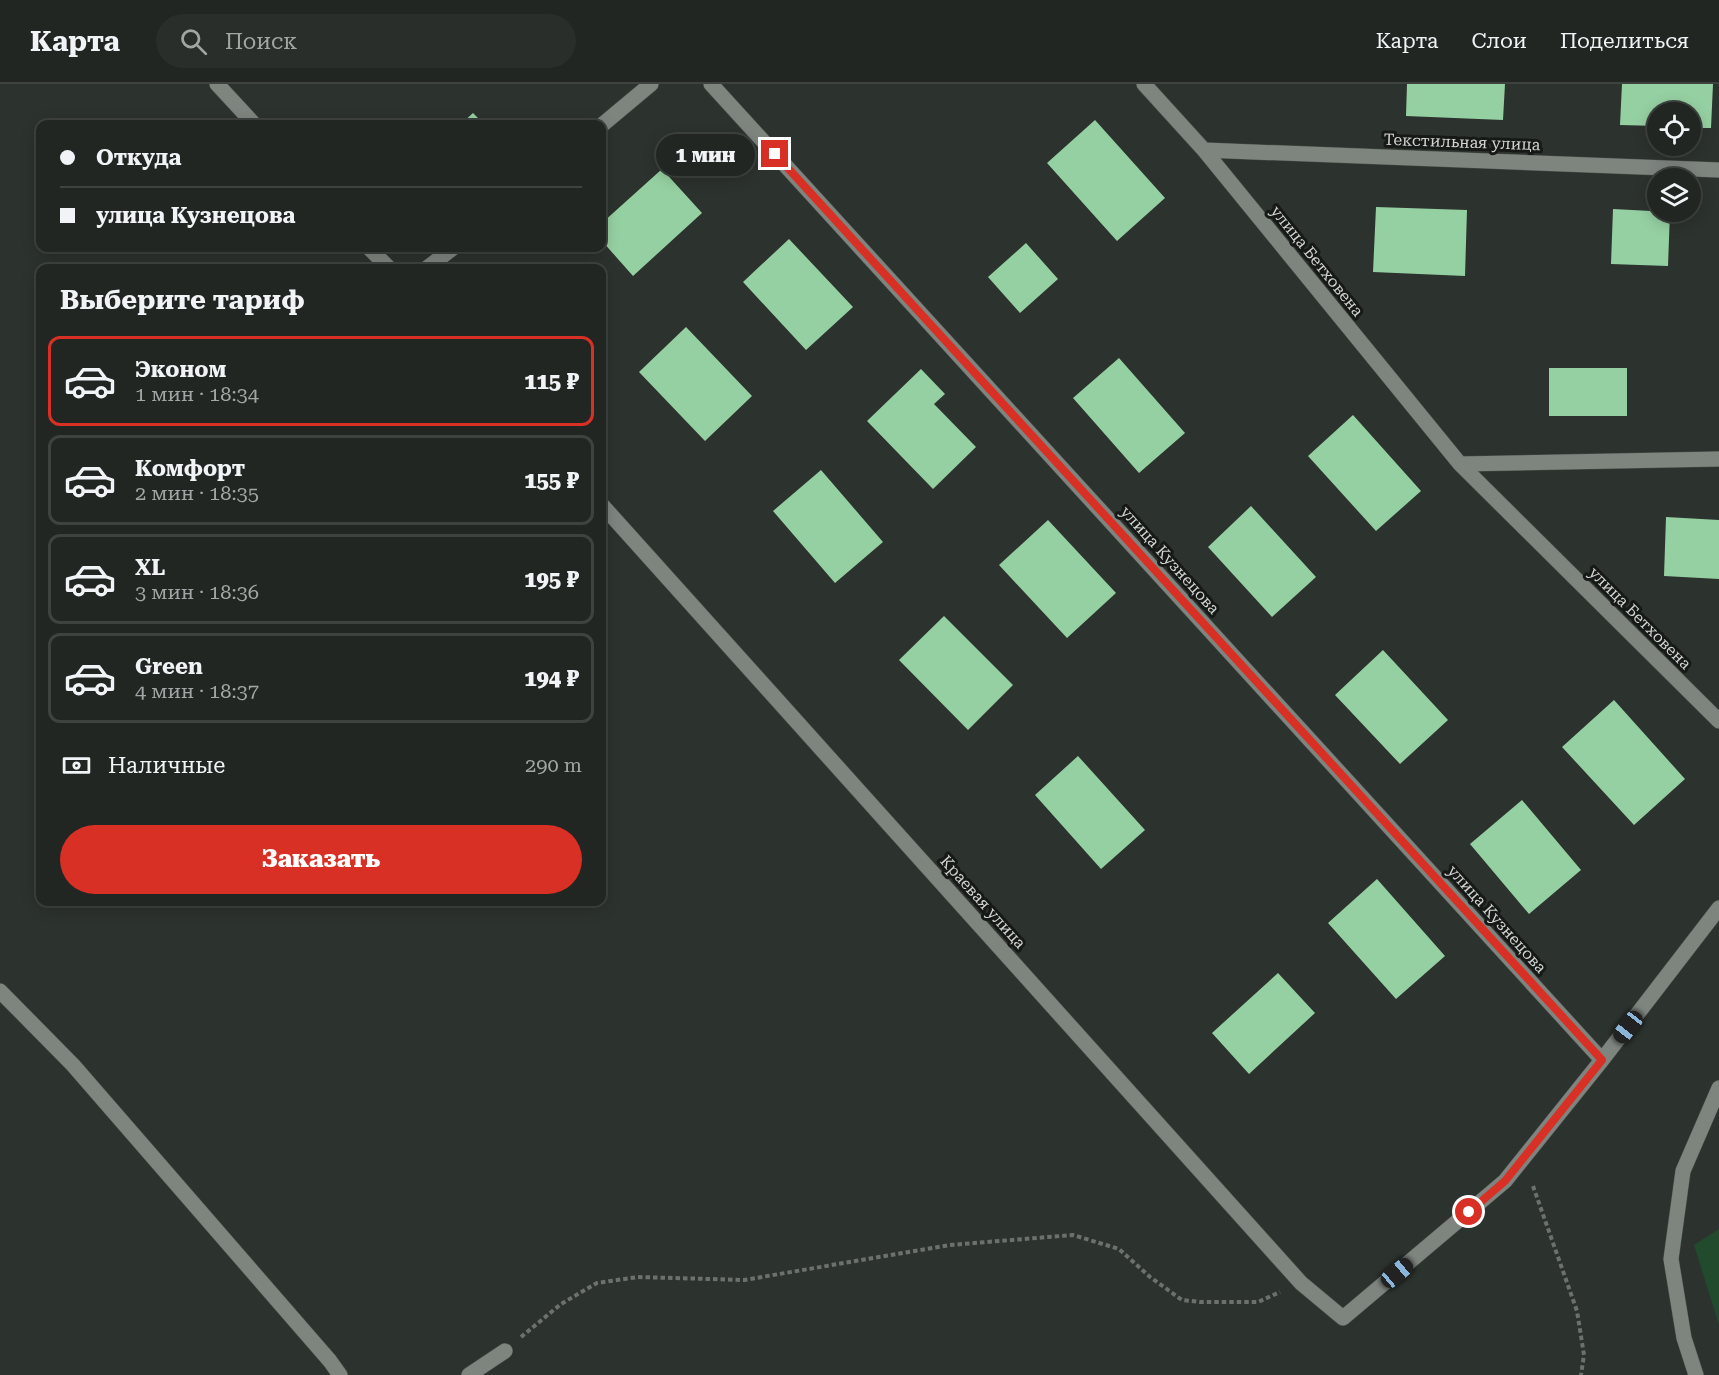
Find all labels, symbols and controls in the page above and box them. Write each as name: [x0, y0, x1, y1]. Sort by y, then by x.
search box: [156, 14, 576, 68]
text: Карта: [30, 25, 120, 58]
icon: search: [177, 25, 210, 58]
text: Поиск: [225, 29, 297, 54]
text: Карта: [1376, 29, 1439, 53]
text: Слои: [1472, 29, 1527, 53]
text: Поделиться: [1560, 29, 1689, 53]
map controls: [1647, 102, 1701, 222]
button: locate: [1647, 102, 1701, 156]
street label: Текстильная улица: [1383, 130, 1541, 154]
callout: 1 мин: [655, 133, 754, 175]
route end: [761, 140, 788, 167]
text: 1 мин: [675, 143, 736, 167]
text: Откуда: [96, 145, 181, 170]
button: layers: [1647, 168, 1701, 222]
street label: улица Бетховена: [1267, 202, 1368, 320]
text: улица Кузнецова: [96, 203, 295, 228]
text: Выберите тариф: [60, 284, 305, 316]
icon: car: [63, 354, 117, 408]
text: Эконом: [135, 357, 226, 382]
text: 115 ₽: [524, 369, 579, 394]
text: 1 мин · 18:34: [135, 382, 259, 406]
icon: car: [63, 453, 117, 507]
text: Комфорт: [135, 456, 245, 481]
text: 155 ₽: [524, 468, 579, 493]
text: 2 мин · 18:35: [135, 481, 259, 505]
street label: улица Кузнецова: [1117, 502, 1224, 618]
icon: car: [63, 552, 117, 606]
text: XL: [135, 555, 165, 580]
street label: улица Бетховена: [1585, 563, 1695, 673]
text: 195 ₽: [524, 567, 579, 592]
text: 3 мин · 18:36: [135, 580, 259, 604]
icon: car: [63, 651, 117, 705]
text: Green: [135, 654, 203, 679]
text: 194 ₽: [524, 666, 579, 691]
text: 4 мин · 18:37: [135, 679, 259, 703]
icon: cash: [60, 749, 93, 782]
text: Наличные: [108, 753, 225, 778]
text: 290 m: [525, 753, 582, 777]
button: Заказать: [60, 825, 582, 894]
street label: Краевая улица: [936, 852, 1030, 953]
street label: улица Кузнецова: [1444, 861, 1551, 977]
car: [1610, 1007, 1646, 1047]
route start: [1455, 1198, 1482, 1225]
car: [1377, 1255, 1417, 1291]

